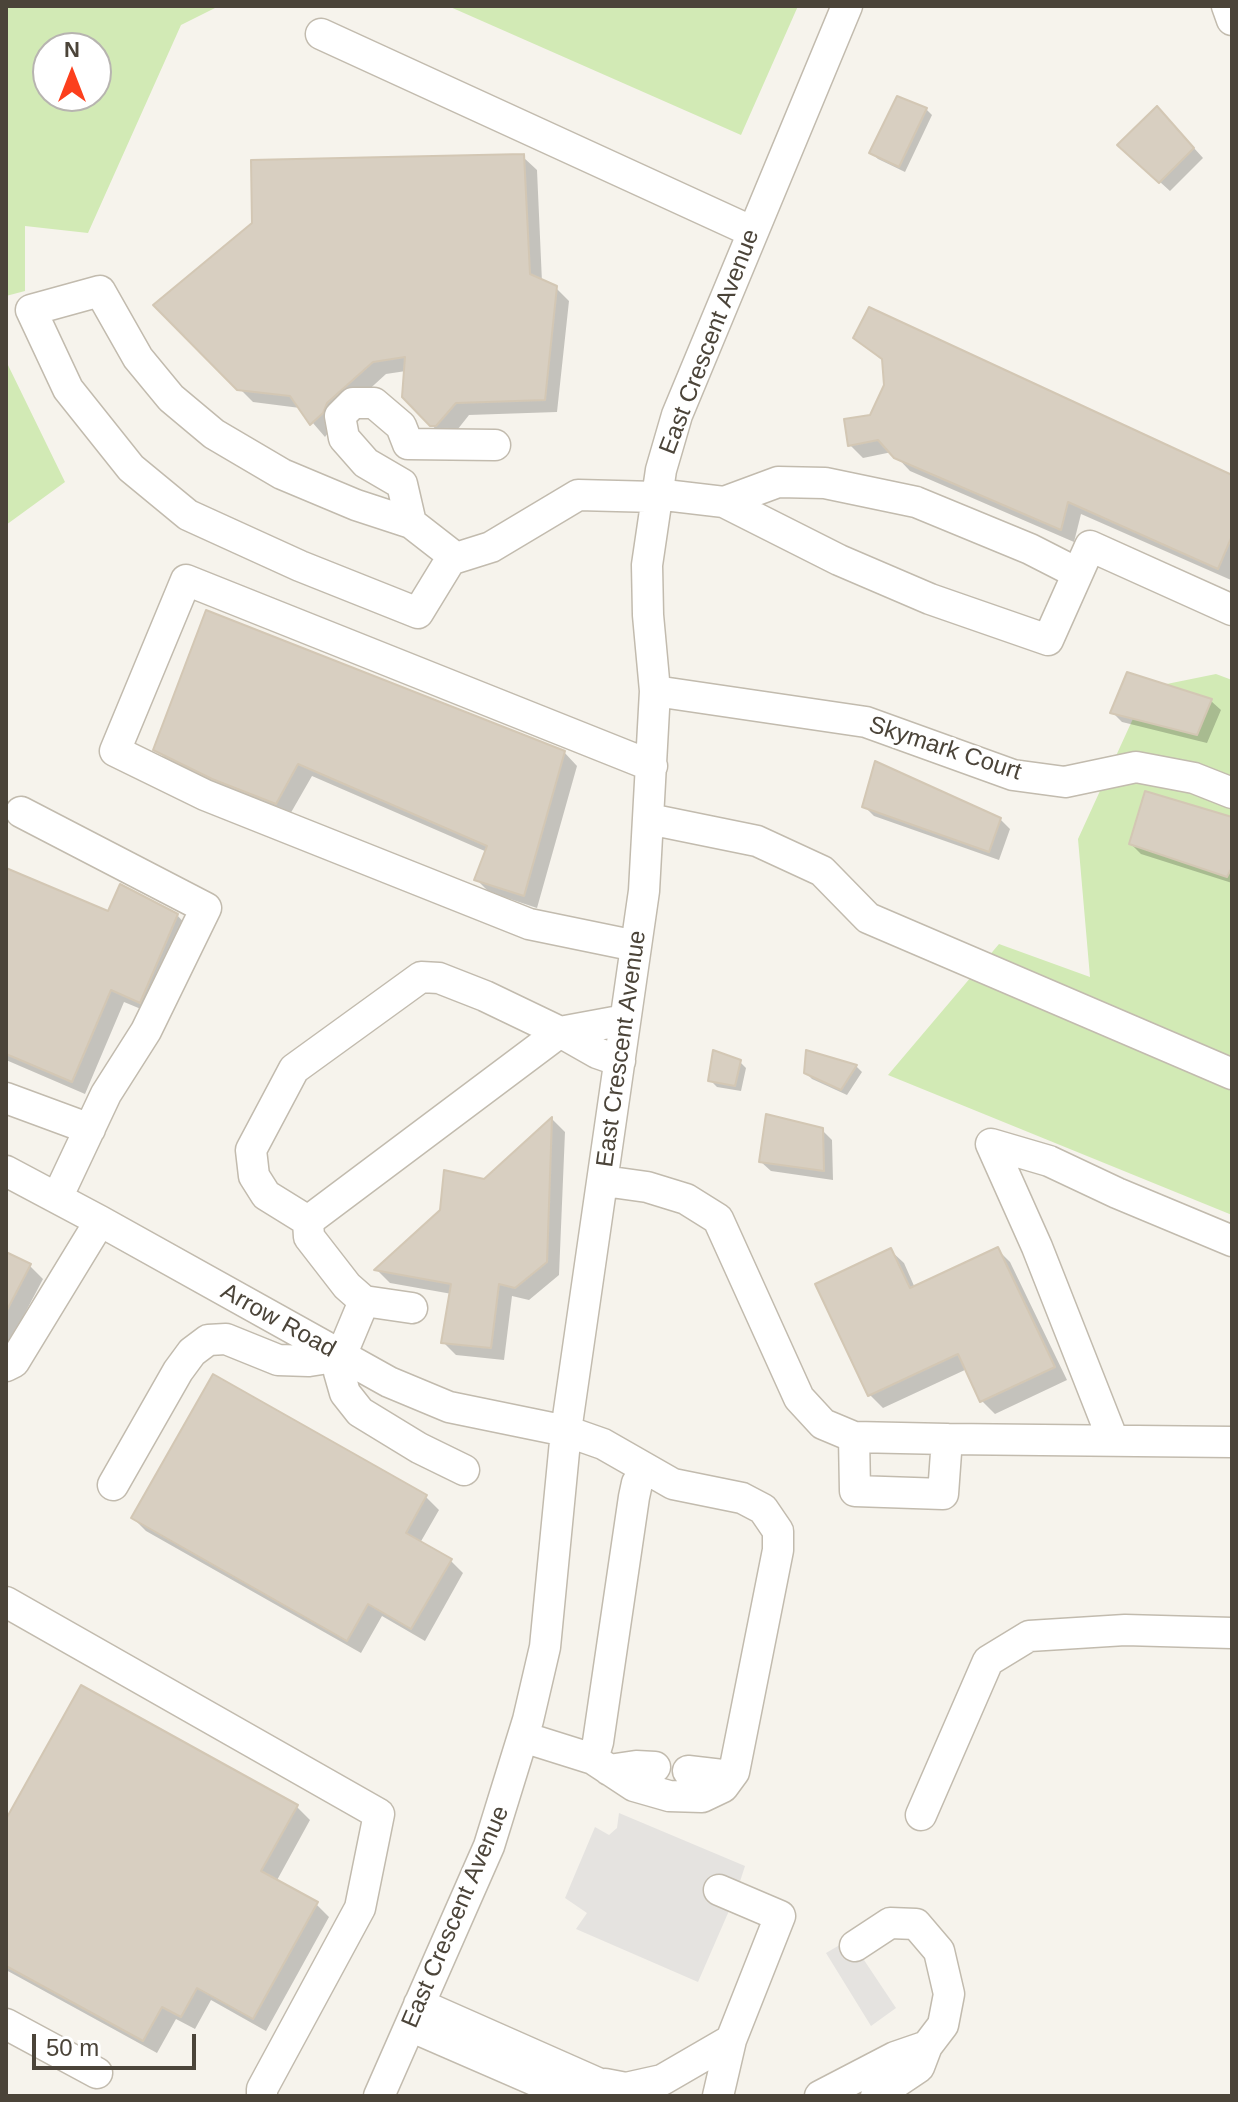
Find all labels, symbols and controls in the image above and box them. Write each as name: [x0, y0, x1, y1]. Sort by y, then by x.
north arrow: [32, 32, 112, 112]
text: N: [64, 37, 80, 62]
street label: East Crescent Avenue: [654, 226, 766, 458]
street label: Skymark Court: [865, 711, 1025, 787]
street label: East Crescent Avenue: [591, 929, 653, 1169]
street label: Arrow Road: [216, 1278, 340, 1364]
street label: East Crescent Avenue: [396, 1802, 516, 2032]
scale bar: [36, 2018, 200, 2068]
text: 50 m: [46, 2034, 99, 2061]

